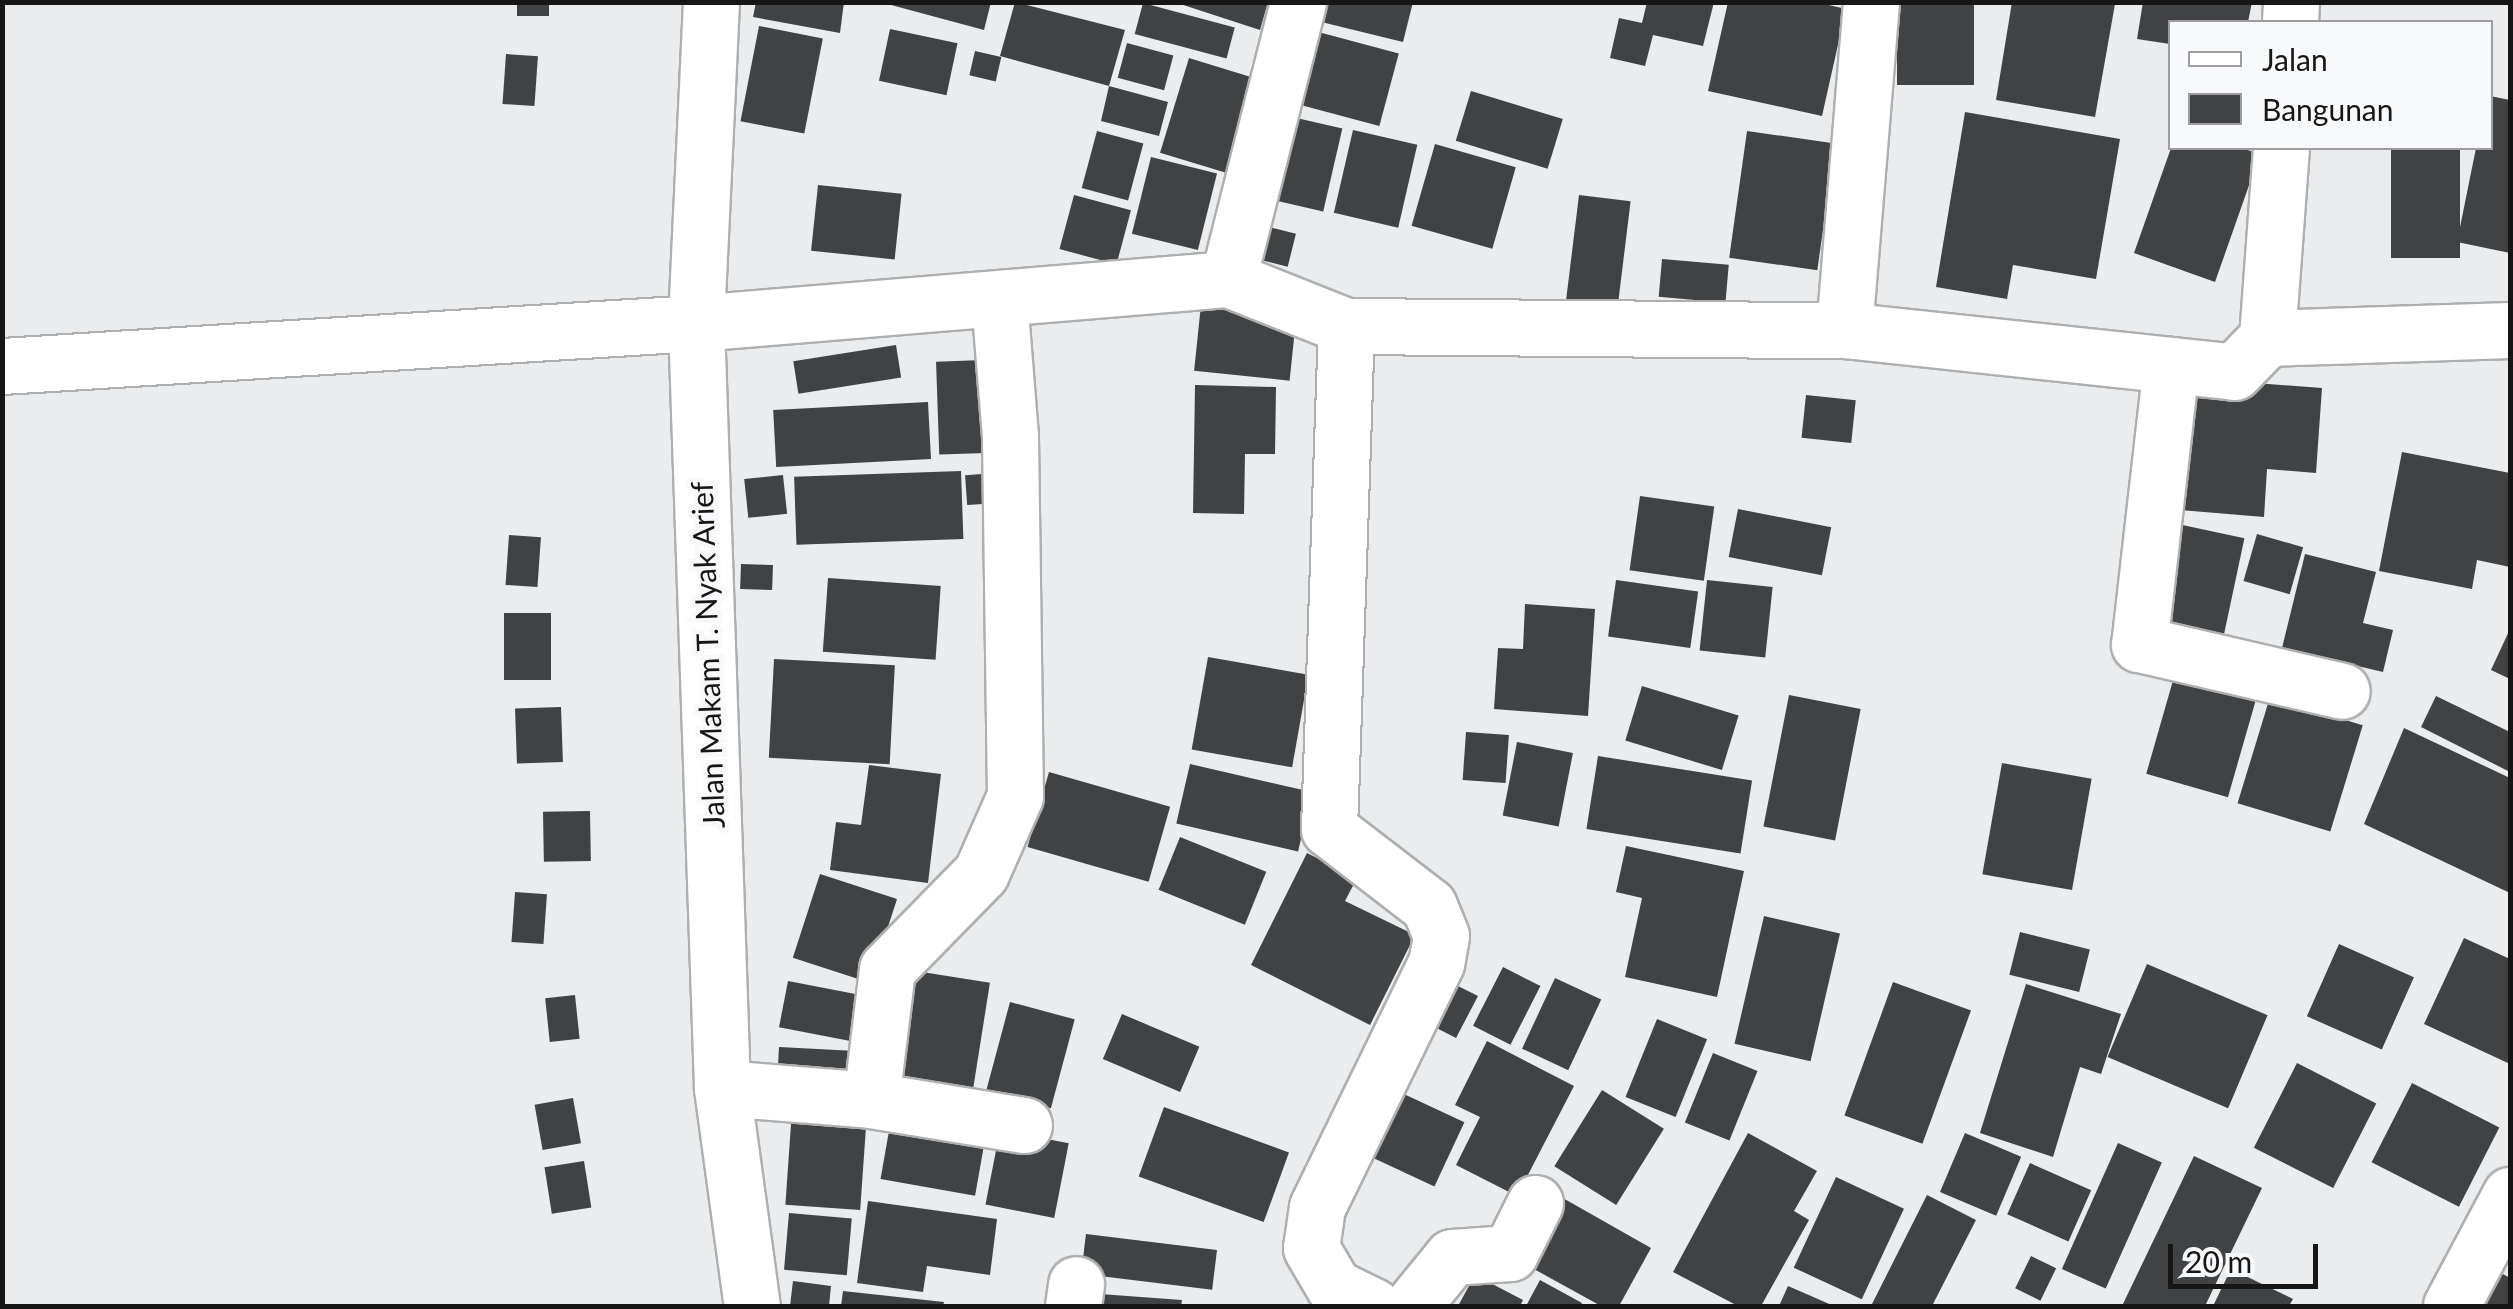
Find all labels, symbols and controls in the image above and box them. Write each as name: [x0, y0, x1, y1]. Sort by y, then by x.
legend: [2168, 20, 2493, 150]
text: Jalan: [2262, 41, 2328, 77]
text: Bangunan: [2262, 91, 2394, 127]
street label: Jalan Makam T. Nyak Arief: [683, 480, 731, 830]
scale bar: [2173, 1224, 2323, 1286]
text: 20 m: [2185, 1243, 2252, 1279]

